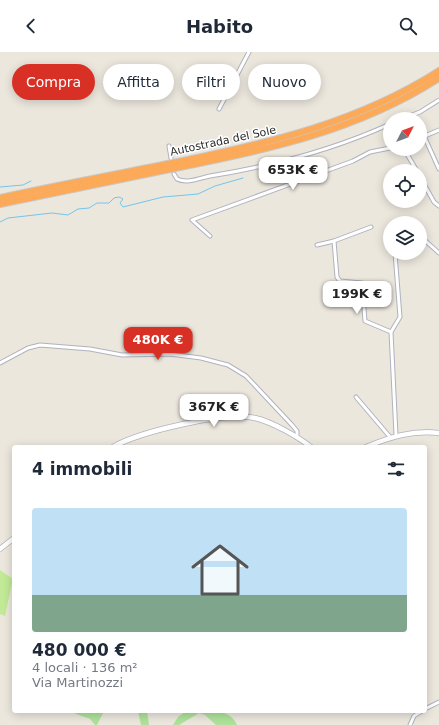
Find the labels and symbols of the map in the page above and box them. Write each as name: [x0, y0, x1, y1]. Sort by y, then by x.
north arrow: [383, 112, 427, 156]
street label: Autostrada del Sole: [169, 123, 277, 159]
pin: 653K €: [260, 157, 326, 191]
pin: 199K €: [324, 281, 390, 315]
pin: 480K €: [125, 327, 191, 361]
pin: 367K €: [181, 394, 247, 428]

